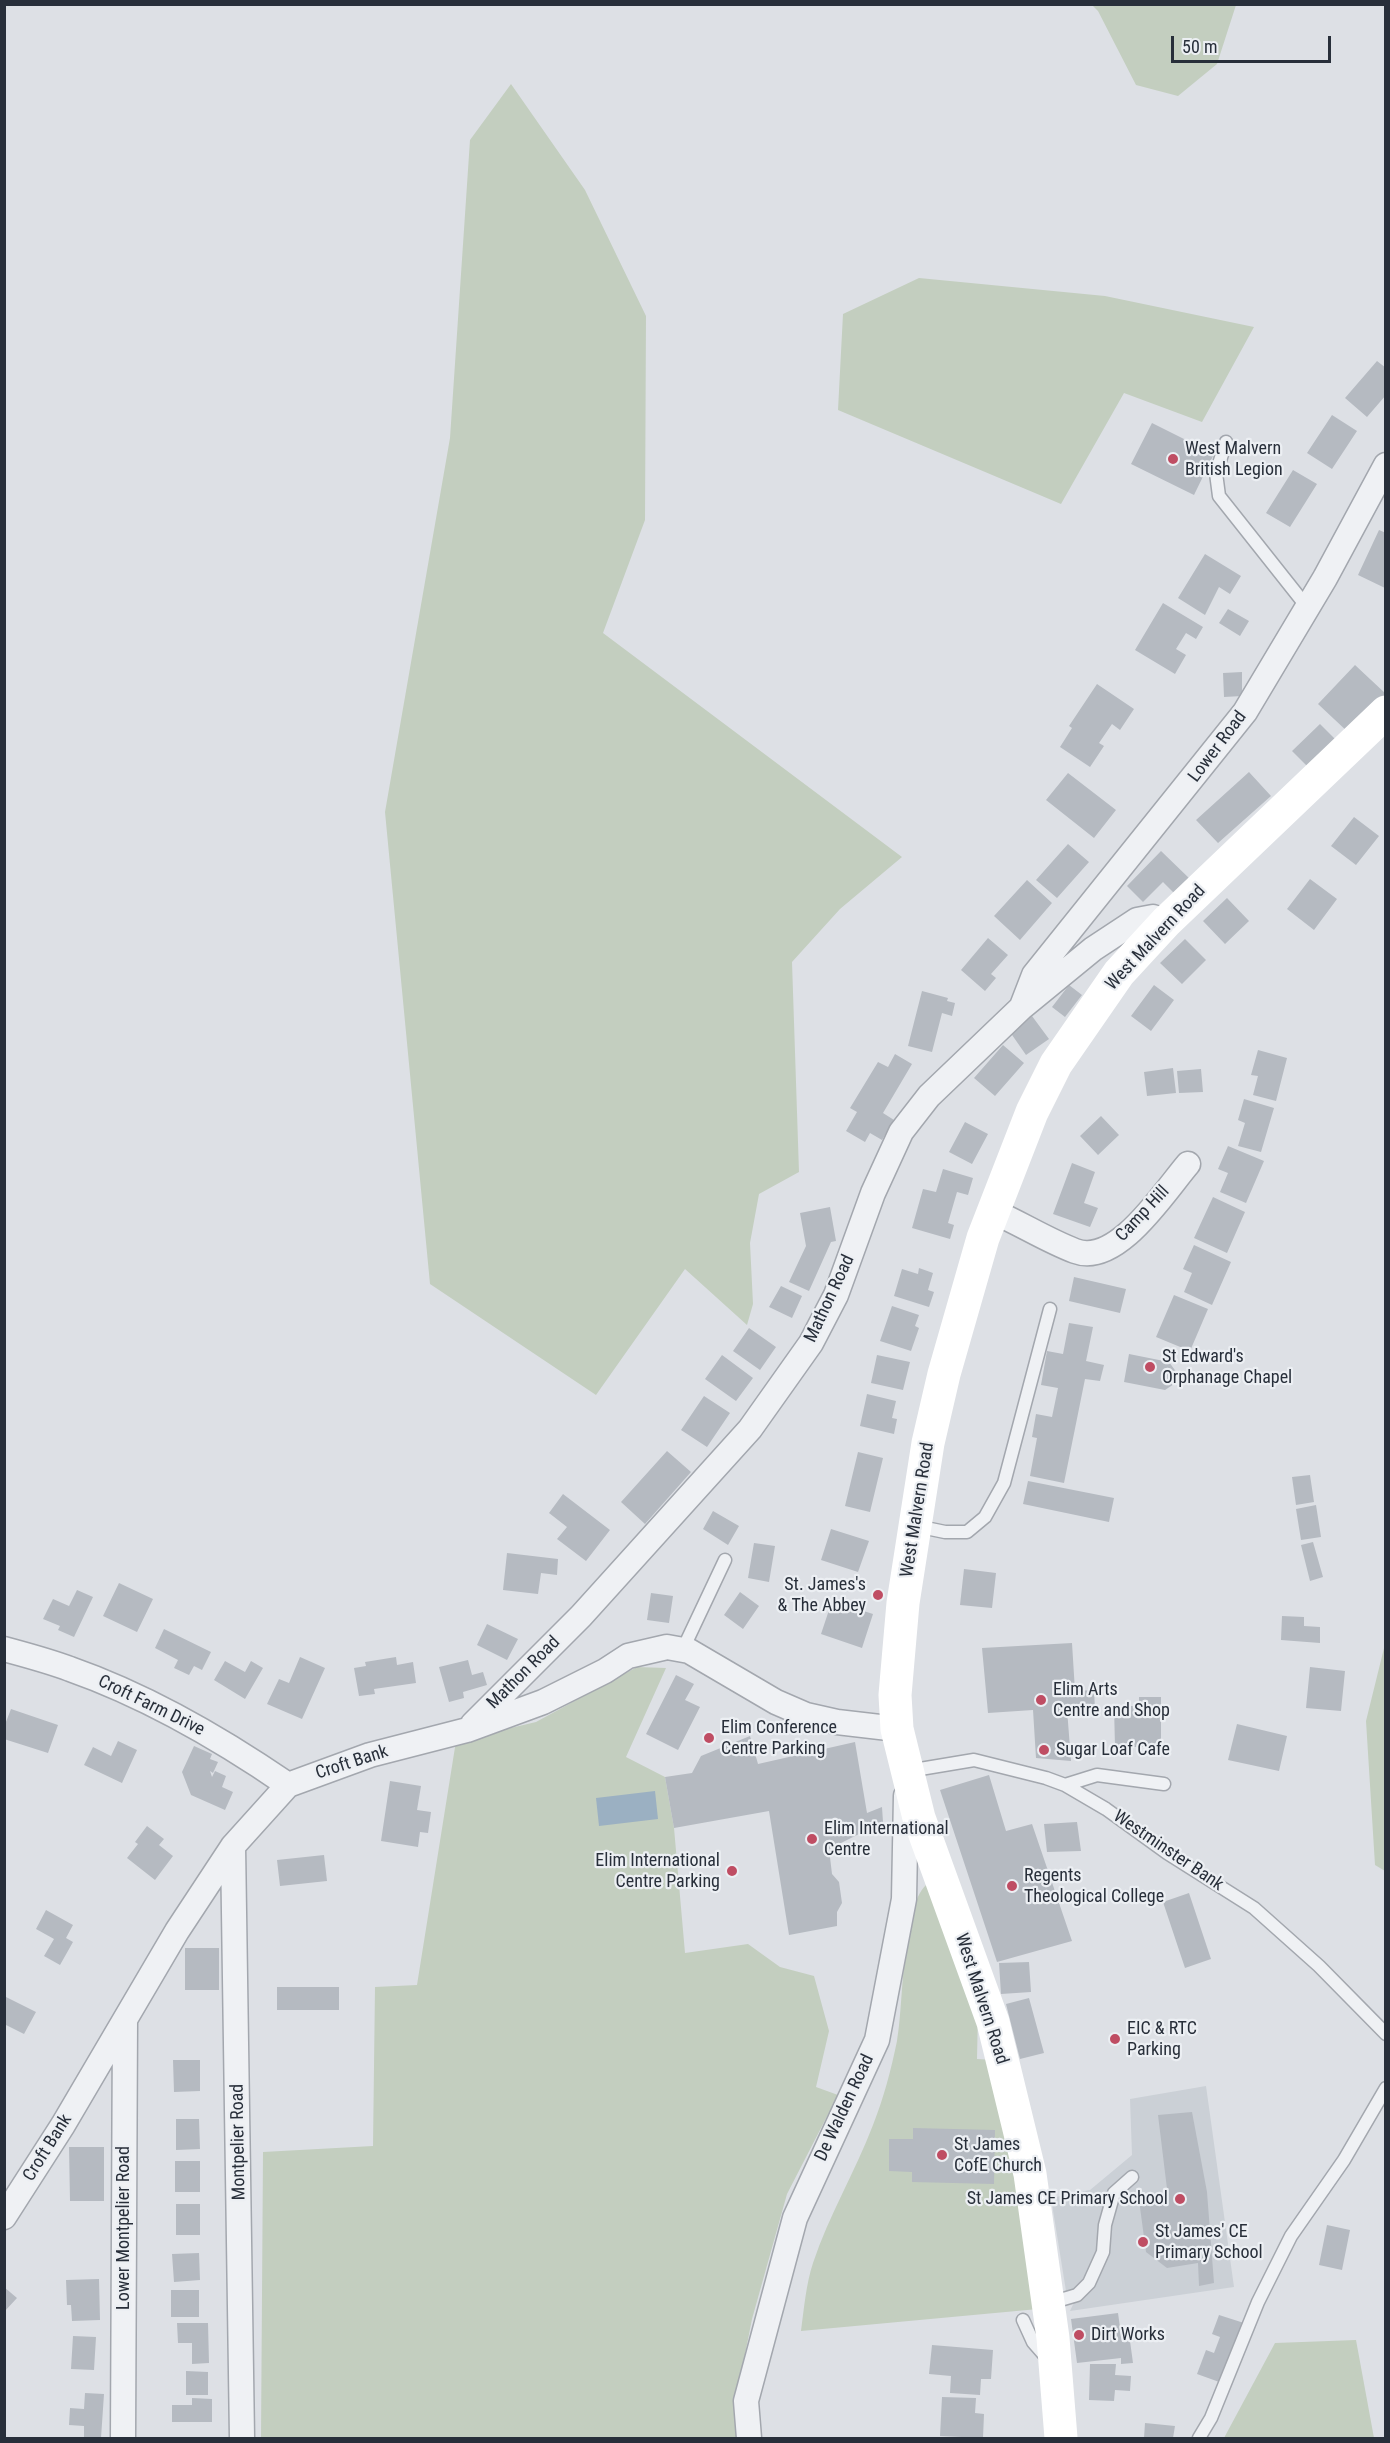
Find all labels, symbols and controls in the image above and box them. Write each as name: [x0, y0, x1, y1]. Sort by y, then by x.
scale bar: [1174, 24, 1334, 62]
text: 50 m: [1182, 36, 1217, 57]
place label: West Malvern British Legion: [1185, 438, 1283, 480]
marker: West Malvern British Legion: [1166, 452, 1180, 466]
street label: Lower Road: [1184, 707, 1252, 787]
street label: West Malvern Road: [1102, 881, 1210, 995]
street label: Camp Hill: [1112, 1181, 1174, 1247]
street label: Mathon Road: [800, 1252, 860, 1346]
place label: St Edward's Orphanage Chapel: [1162, 1346, 1292, 1388]
marker: St Edward's Orphanage Chapel: [1143, 1360, 1157, 1374]
street label: West Malvern Road: [897, 1441, 939, 1579]
place label: St. James's & The Abbey: [777, 1574, 866, 1616]
marker: St. James's & The Abbey: [871, 1588, 885, 1602]
street label: Mathon Road: [483, 1632, 565, 1714]
street label: Croft Farm Drive: [94, 1671, 208, 1741]
place label: Elim Arts Centre and Shop: [1053, 1679, 1170, 1722]
marker: Elim Arts Centre and Shop: [1034, 1693, 1048, 1707]
place label: Elim Conference Centre Parking: [721, 1717, 837, 1760]
marker: Elim Conference Centre Parking: [702, 1731, 716, 1745]
place label: Sugar Loaf Cafe: [1056, 1739, 1170, 1761]
street label: Croft Bank: [313, 1741, 391, 1785]
marker: Sugar Loaf Cafe: [1037, 1743, 1051, 1757]
street label: Westminster Bank: [1109, 1806, 1227, 1896]
place label: Elim International Centre: [824, 1818, 949, 1860]
marker: Elim International Centre: [805, 1832, 819, 1846]
place label: Elim International Centre Parking: [595, 1850, 720, 1892]
marker: Elim International Centre Parking: [725, 1864, 739, 1878]
place label: Regents Theological College: [1024, 1865, 1164, 1908]
marker: Regents Theological College: [1005, 1879, 1019, 1893]
street label: West Malvern Road: [950, 1931, 1012, 2067]
place label: EIC & RTC Parking: [1127, 2018, 1197, 2060]
marker: EIC & RTC Parking: [1108, 2032, 1122, 2046]
street label: De Walden Road: [811, 2051, 879, 2165]
street label: Montpelier Road: [227, 2084, 251, 2200]
street label: Croft Bank: [19, 2110, 77, 2186]
place label: St James CofE Church: [954, 2134, 1042, 2176]
street label: Lower Montpelier Road: [113, 2146, 135, 2310]
marker: St James CofE Church: [935, 2148, 949, 2162]
place label: St James CE Primary School: [967, 2188, 1168, 2210]
marker: St James CE Primary School: [1173, 2192, 1187, 2206]
place label: St James' CE Primary School: [1155, 2221, 1263, 2264]
marker: St James' CE Primary School: [1136, 2235, 1150, 2249]
place label: Dirt Works: [1091, 2324, 1165, 2346]
marker: Dirt Works: [1072, 2328, 1086, 2342]

